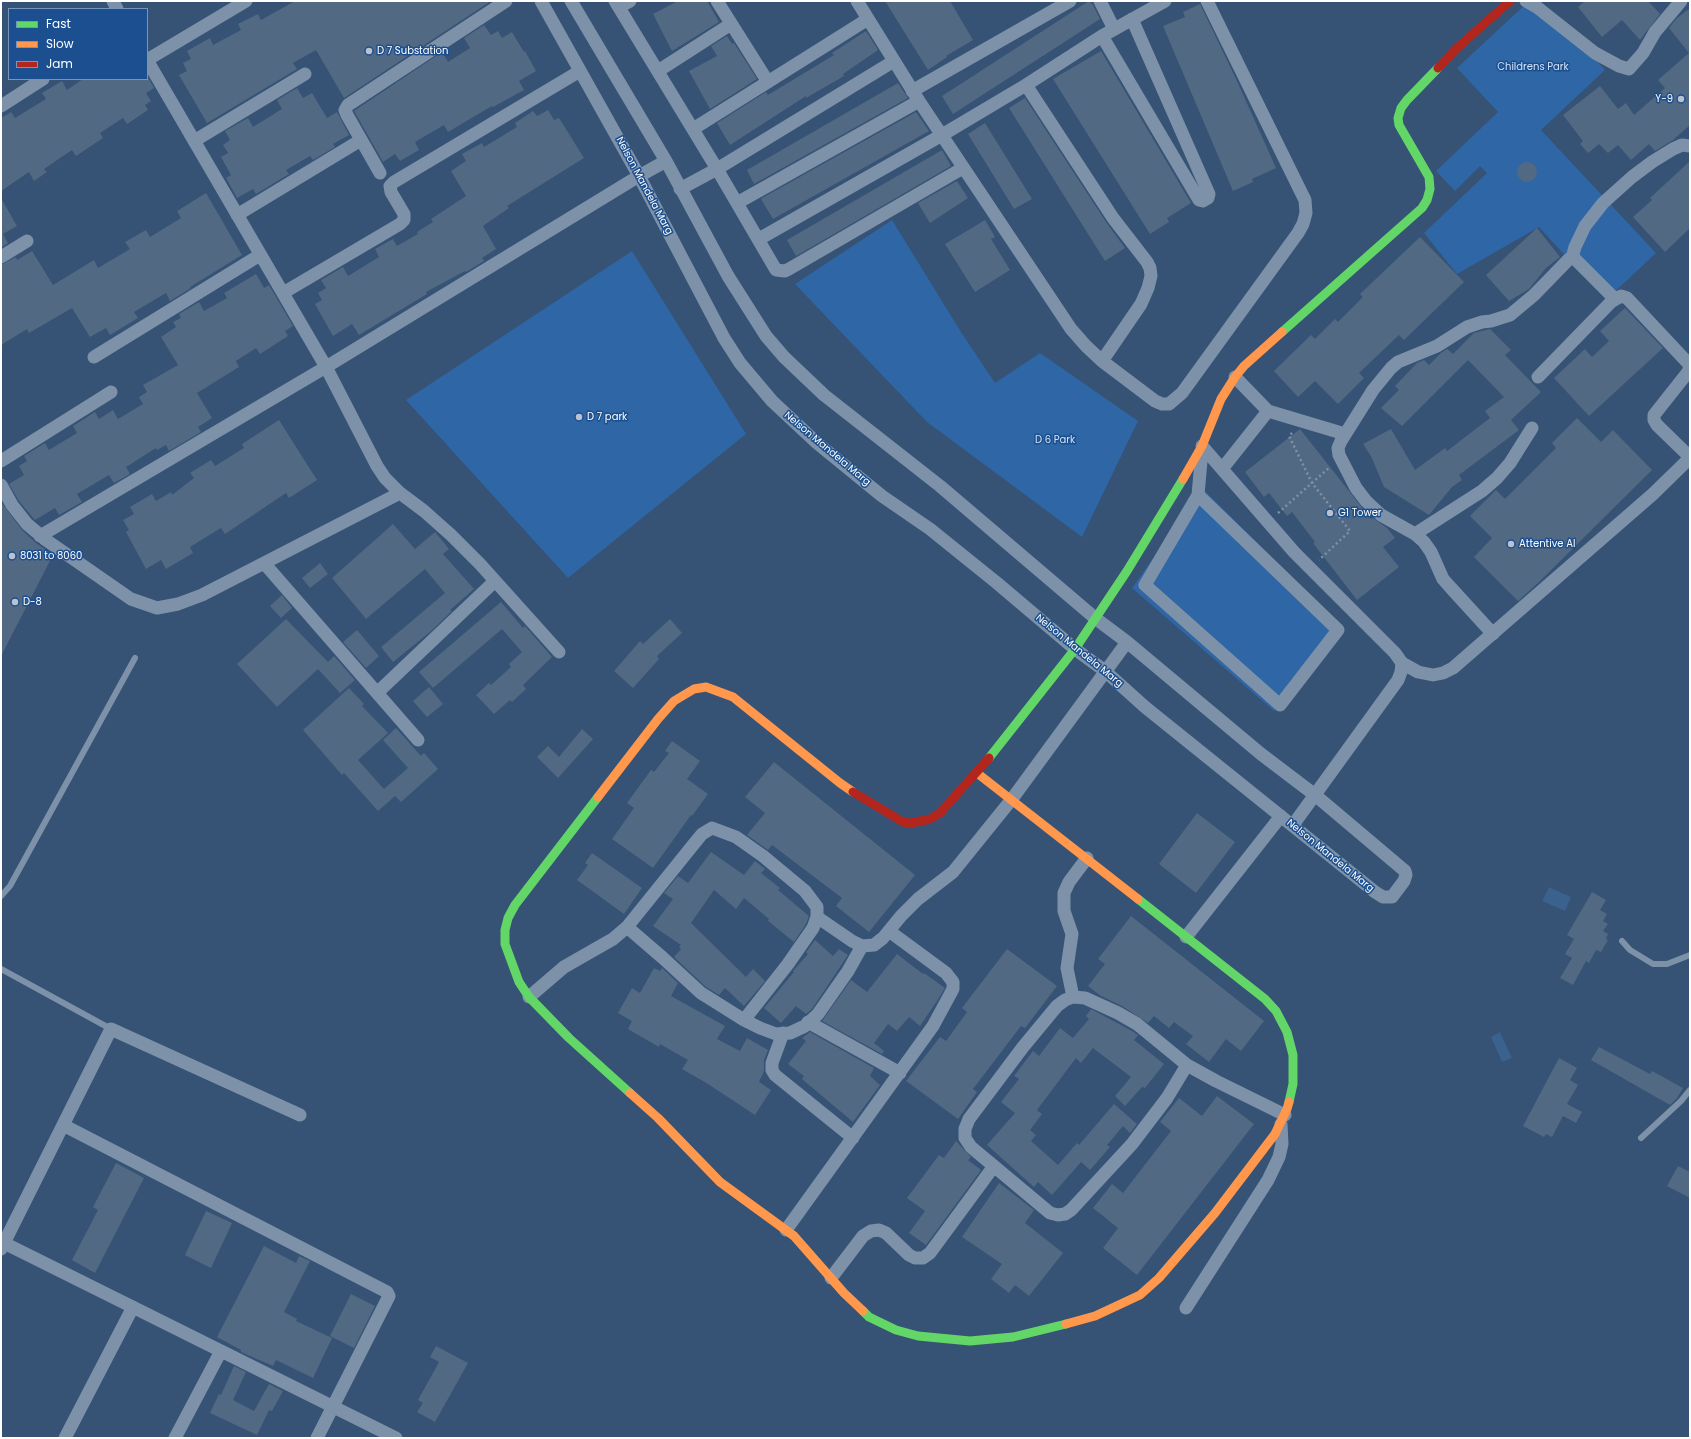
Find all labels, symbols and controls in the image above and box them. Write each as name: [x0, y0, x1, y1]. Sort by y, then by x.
legend: [8, 8, 148, 80]
text: Fast: [46, 15, 71, 32]
text: Slow: [46, 35, 74, 52]
place label: D 7 Substation: [377, 45, 448, 57]
marker: D 7 Substation: [364, 46, 374, 56]
text: Jam: [46, 55, 73, 72]
park label: Childrens Park: [1497, 61, 1569, 73]
place label: Y-9: [1655, 93, 1673, 105]
marker: Y-9: [1676, 94, 1686, 104]
street label: Nelson Mandela Marg: [613, 135, 675, 237]
street label: Nelson Mandela Marg: [781, 409, 873, 489]
place label: D 7 park: [587, 411, 627, 423]
marker: D 7 park: [574, 412, 584, 422]
park label: D 6 Park: [1035, 434, 1075, 446]
place label: G1 Tower: [1338, 507, 1382, 519]
marker: G1 Tower: [1325, 508, 1335, 518]
place label: Attentive AI: [1519, 538, 1575, 550]
marker: Attentive AI: [1506, 539, 1516, 549]
place label: 8031 to 8060: [20, 550, 82, 562]
marker: 8031 to 8060: [7, 551, 17, 561]
place label: D-8: [23, 596, 42, 608]
marker: D-8: [10, 597, 20, 607]
street label: Nelson Mandela Marg: [1033, 612, 1125, 690]
street label: Nelson Mandela Marg: [1284, 817, 1376, 895]

